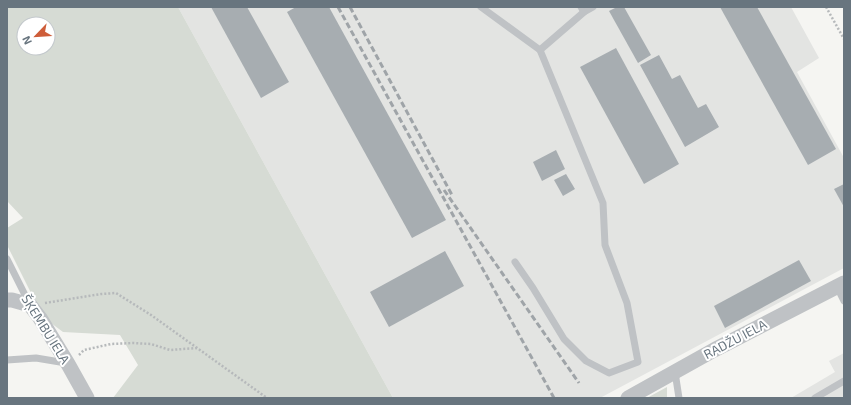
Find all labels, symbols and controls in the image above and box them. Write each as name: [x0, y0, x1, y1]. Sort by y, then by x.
north arrow: [16, 16, 56, 56]
text: N: [19, 34, 34, 47]
street label: ŠĶEMBU IELA: [18, 291, 74, 367]
street label: RADŽU IELA: [701, 316, 769, 362]

